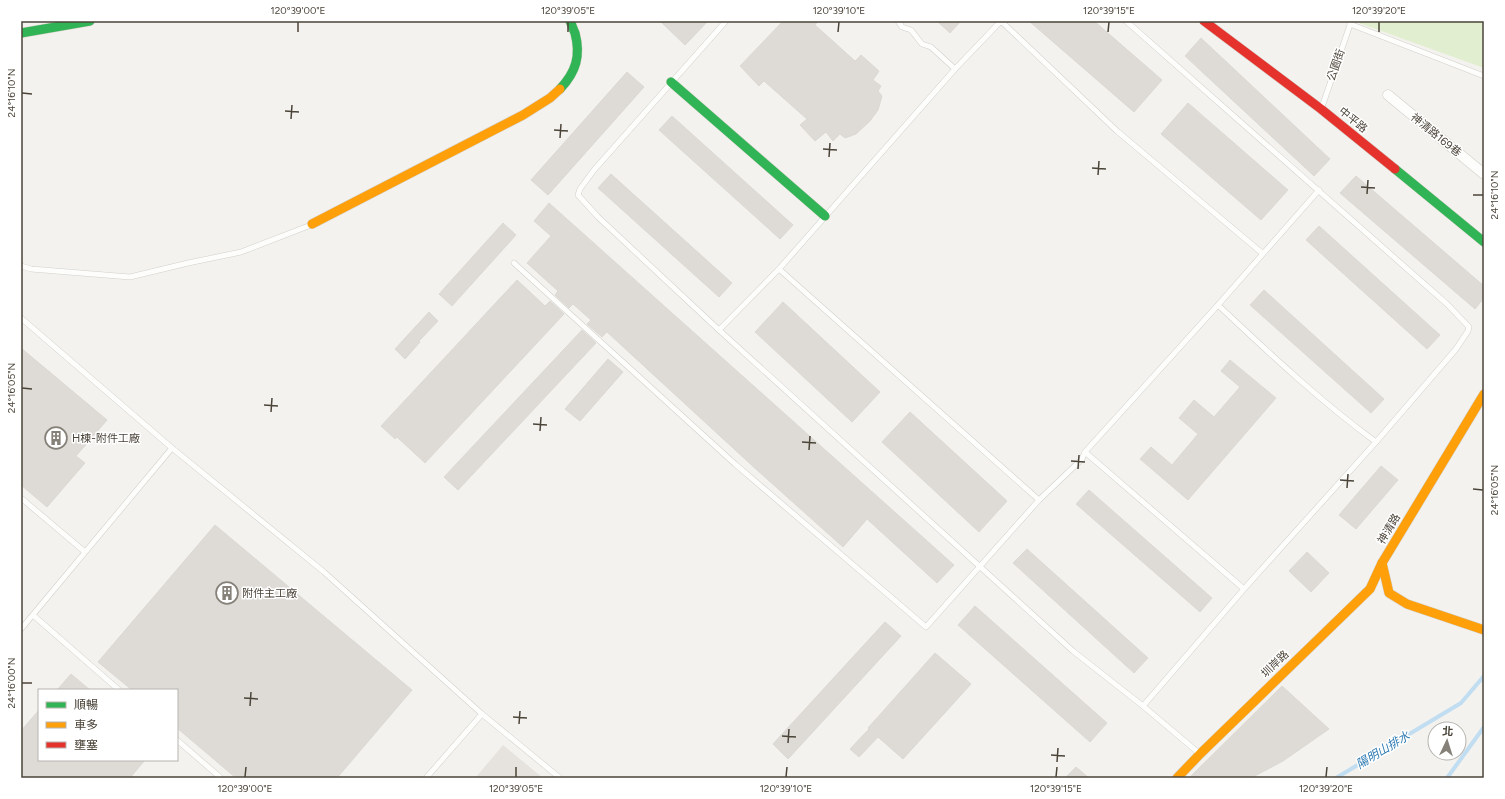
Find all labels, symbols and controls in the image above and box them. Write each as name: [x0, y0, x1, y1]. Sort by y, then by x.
text: 120°39'00"E: [271, 4, 326, 17]
text: 120°39'05"E: [541, 4, 595, 17]
text: 120°39'10"E: [813, 4, 865, 17]
text: 120°39'15"E: [1083, 4, 1135, 17]
text: 120°39'20"E: [1352, 4, 1406, 17]
street label: 公園街: [1324, 47, 1348, 83]
text: 24°16'10"N: [5, 69, 18, 117]
street label: 中平路: [1336, 105, 1370, 135]
street label: 神清路169巷: [1408, 111, 1464, 159]
text: 24°16'10"N: [1488, 171, 1501, 219]
text: 24°16'05"N: [5, 363, 18, 413]
building icon: H棟-附件工廠: [43, 425, 69, 451]
place label: H棟-附件工廠: [72, 432, 140, 445]
text: 24°16'05"N: [1488, 465, 1501, 515]
street label: 神清路: [1375, 512, 1403, 546]
building icon: 附件主工廠: [214, 580, 240, 606]
place label: 附件主工廠: [242, 587, 297, 600]
street label: 圳岸路: [1259, 648, 1291, 680]
text: 24°16'00"N: [5, 657, 18, 709]
legend: [38, 689, 178, 761]
text: 順暢: [74, 698, 98, 712]
text: 車多: [74, 718, 98, 732]
north arrow: [1427, 721, 1467, 761]
text: 北: [1442, 725, 1454, 738]
water label: 陽明山排水: [1354, 728, 1413, 771]
text: 壅塞: [74, 738, 98, 752]
text: 120°39'00"E: [218, 782, 273, 795]
text: 120°39'05"E: [489, 782, 543, 795]
text: 120°39'10"E: [760, 782, 812, 795]
text: 120°39'15"E: [1030, 782, 1082, 795]
text: 120°39'20"E: [1299, 782, 1353, 795]

